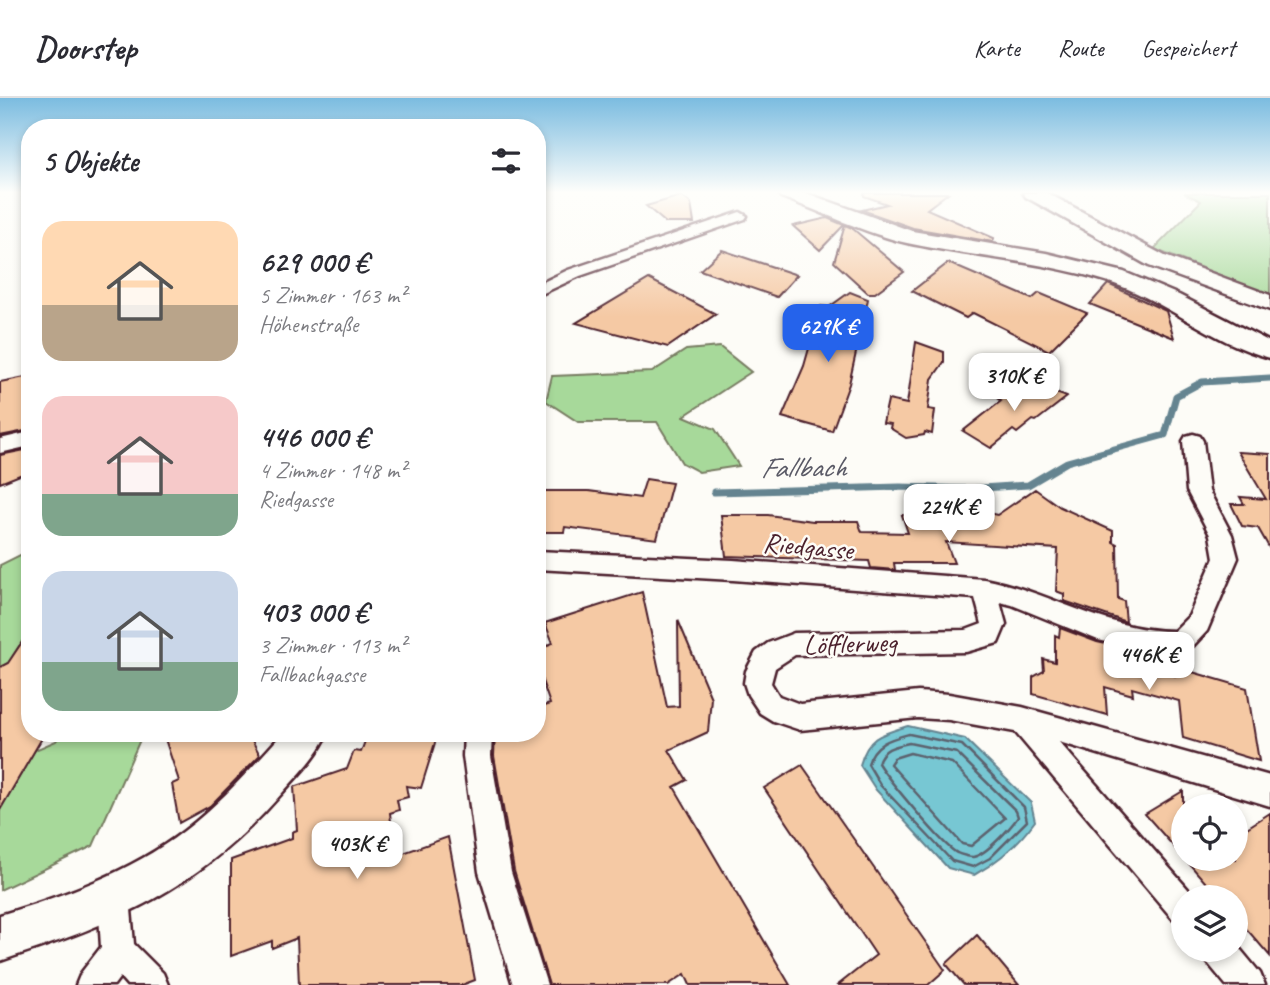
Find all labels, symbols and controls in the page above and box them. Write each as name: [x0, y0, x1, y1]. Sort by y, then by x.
text: Doorstep: [35, 27, 136, 69]
text: Karte: [974, 33, 1020, 63]
text: Route: [1058, 33, 1103, 63]
text: Gespeichert: [1141, 33, 1235, 63]
text: 5 Objekte: [42, 142, 138, 180]
icon: filters: [487, 142, 525, 180]
text: 629 000 €: [259, 243, 368, 281]
icon: home: [98, 249, 182, 333]
text: 5 Zimmer · 163 m²: [259, 281, 406, 310]
pin: 629K €: [771, 304, 885, 364]
text: Höhenstraße: [259, 310, 358, 339]
text: 629K €: [799, 312, 857, 341]
pin: 310K €: [957, 354, 1071, 413]
text: 310K €: [985, 361, 1043, 390]
text: 446 000 €: [259, 418, 369, 456]
icon: home: [98, 424, 182, 508]
water label: Fallbach: [760, 447, 848, 487]
text: 4 Zimmer · 148 m²: [259, 456, 406, 485]
pin: 224K €: [892, 484, 1006, 544]
text: Riedgasse: [259, 485, 333, 514]
text: 224K €: [920, 492, 978, 521]
street label: Riedgasse: [762, 525, 856, 568]
text: 403 000 €: [259, 593, 368, 631]
icon: home: [98, 599, 182, 683]
street label: Löfflerweg: [803, 624, 899, 662]
text: 3 Zimmer · 113 m²: [259, 631, 406, 660]
pin: 446K €: [1092, 632, 1206, 692]
text: 446K €: [1119, 640, 1179, 669]
text: Fallbachgasse: [259, 660, 365, 689]
map controls: [1171, 794, 1248, 962]
button: locate: [1171, 794, 1248, 871]
pin: 403K €: [300, 822, 414, 881]
text: 403K €: [328, 829, 386, 858]
button: layers: [1171, 885, 1248, 962]

